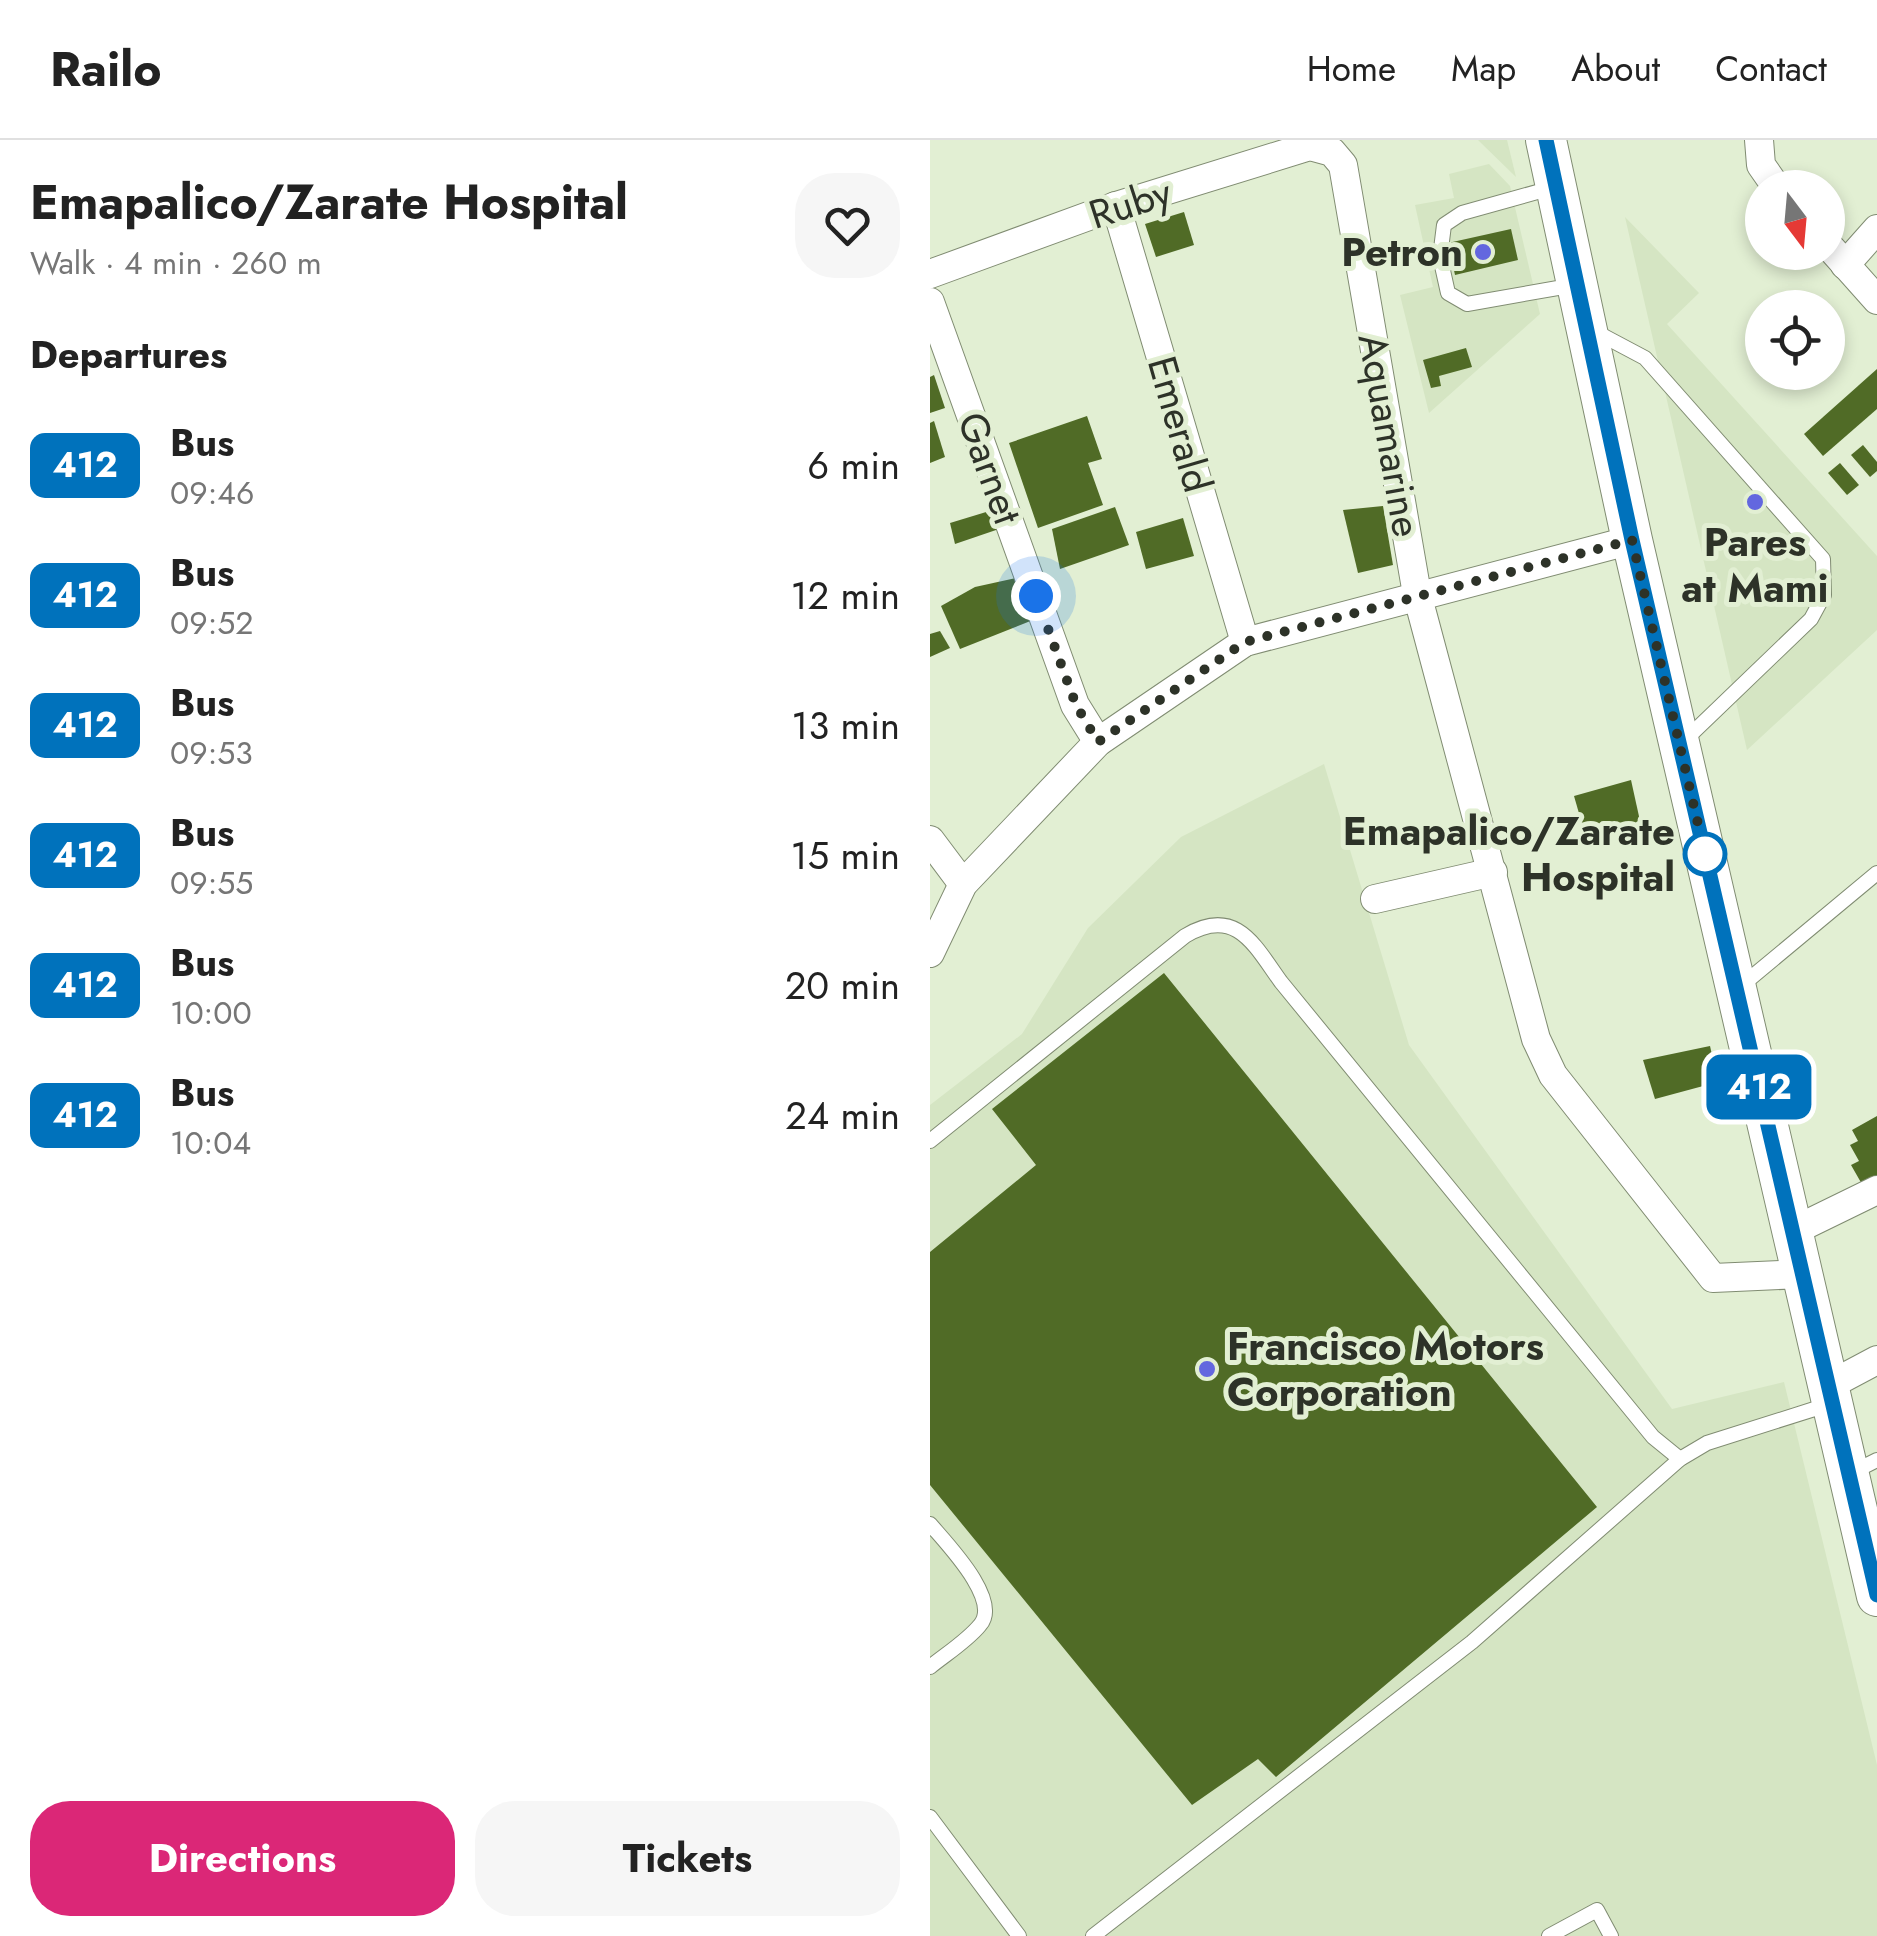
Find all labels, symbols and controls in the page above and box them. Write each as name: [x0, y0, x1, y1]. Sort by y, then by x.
text: Railo: [50, 35, 161, 104]
text: Home: [1307, 44, 1396, 94]
text: Map: [1451, 44, 1516, 94]
text: About: [1571, 44, 1660, 94]
text: Contact: [1715, 44, 1827, 94]
street label: Ruby: [1081, 162, 1179, 243]
text: Emapalico/Zarate Hospital: [30, 168, 628, 237]
north arrow: [1745, 170, 1845, 270]
map controls: [1745, 170, 1845, 390]
button: heart: [795, 173, 900, 278]
place label: Petron: [1341, 223, 1463, 281]
text: Walk · 4 min · 260 m: [30, 240, 322, 286]
marker: Petron: [1472, 241, 1494, 263]
button: locate: [1745, 290, 1845, 390]
text: Departures: [30, 327, 227, 382]
street label: Aquamarine: [1344, 329, 1436, 541]
street label: Emerald: [1133, 349, 1227, 499]
street label: Garnet: [943, 404, 1037, 532]
text: Bus: [170, 415, 234, 470]
text: 6 min: [807, 438, 900, 493]
text: 412: [52, 440, 118, 490]
text: 09:46: [170, 470, 254, 516]
marker: Pares at Mami: [1744, 491, 1766, 513]
place label: Pares at Mami: [1681, 513, 1829, 617]
text: Bus: [170, 545, 234, 600]
text: 12 min: [790, 568, 900, 623]
text: 412: [52, 570, 118, 620]
your location: [1011, 571, 1061, 621]
text: 09:52: [170, 600, 254, 646]
text: Bus: [170, 675, 234, 730]
text: 13 min: [791, 698, 900, 753]
text: 412: [52, 700, 118, 750]
text: 09:53: [170, 730, 253, 776]
place label: Emapalico/Zarate Hospital: [1343, 802, 1675, 906]
text: Bus: [170, 805, 234, 860]
text: 15 min: [791, 828, 900, 883]
text: 412: [52, 830, 118, 880]
marker: Emapalico/Zarate Hospital: [1684, 833, 1726, 875]
text: 09:55: [170, 860, 253, 906]
text: Bus: [170, 935, 234, 990]
text: 20 min: [785, 958, 900, 1013]
text: 412: [52, 960, 118, 1010]
text: 10:00: [170, 990, 252, 1036]
line badge: 412: [1702, 1054, 1816, 1120]
text: 412: [1726, 1062, 1792, 1112]
text: Bus: [170, 1065, 234, 1120]
text: 24 min: [785, 1088, 900, 1143]
text: 412: [52, 1090, 118, 1140]
text: 10:04: [170, 1120, 251, 1166]
place label: Francisco Motors Corporation: [1227, 1317, 1544, 1421]
marker: Francisco Motors Corporation: [1196, 1358, 1218, 1380]
button: Directions: [30, 1801, 455, 1916]
button: Tickets: [475, 1801, 900, 1916]

